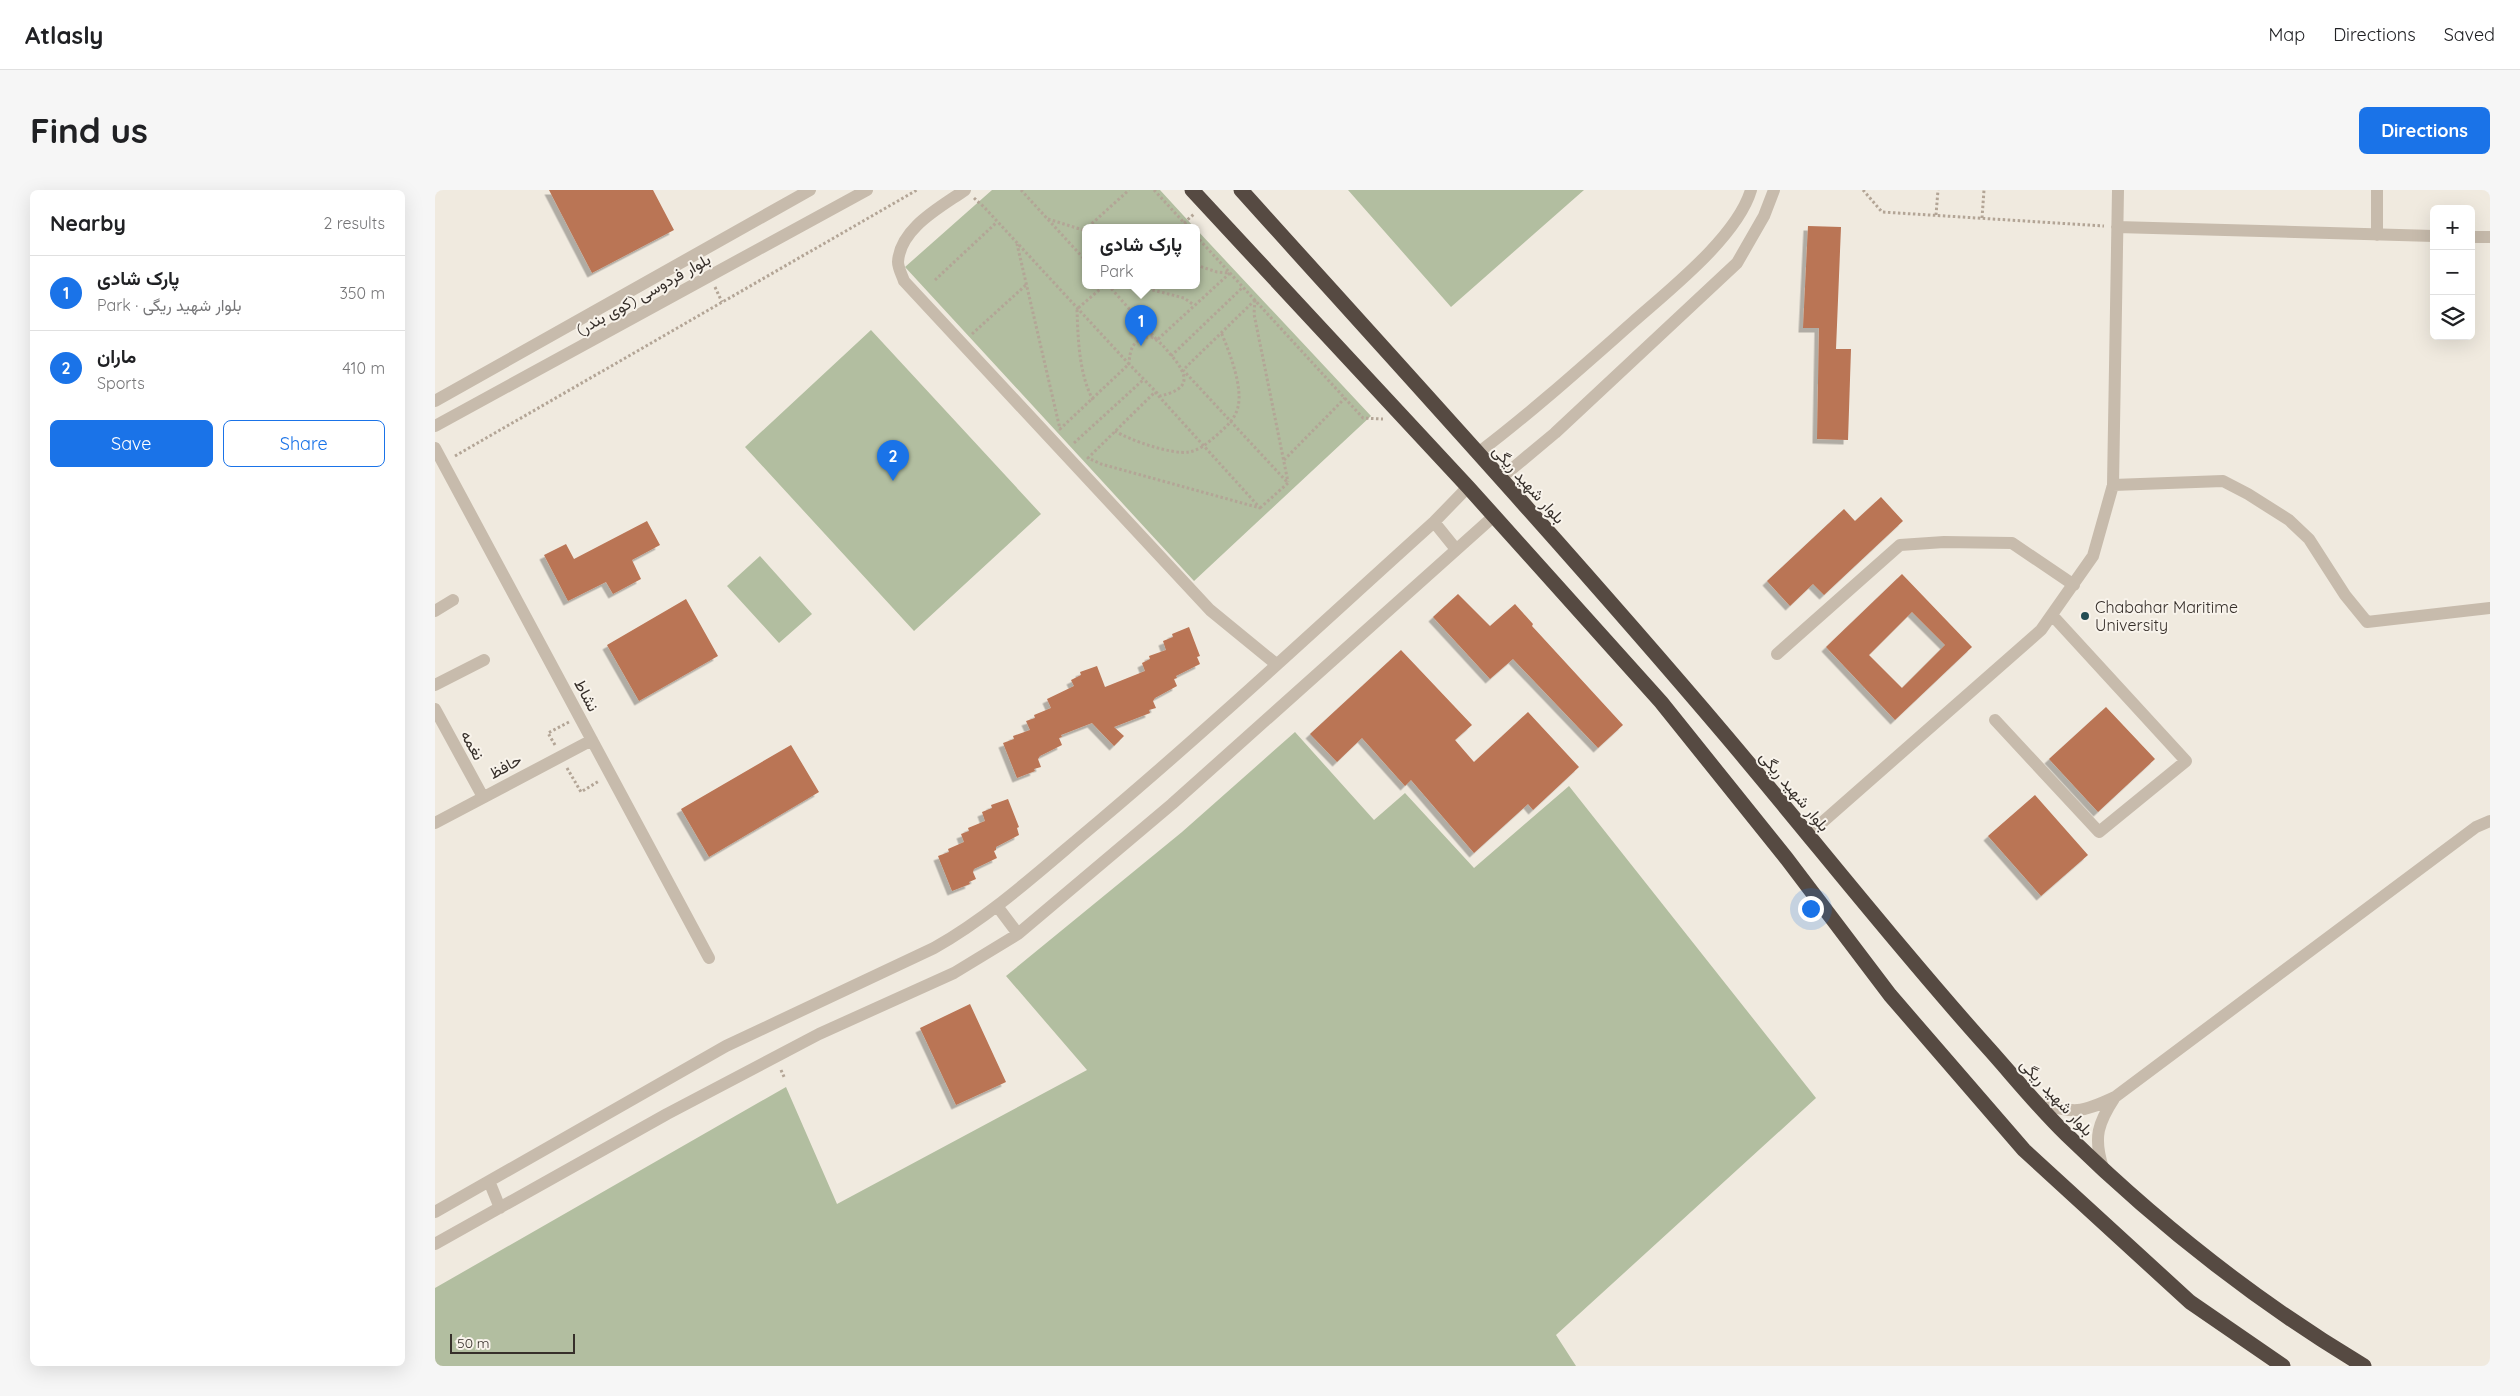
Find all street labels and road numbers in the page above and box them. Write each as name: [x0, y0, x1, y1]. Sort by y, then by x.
street label: بلوار فردوسی (کوی بندر): [572, 249, 714, 340]
street label: بلوار شهید ریگی: [1488, 441, 1569, 528]
street label: نشاط: [570, 675, 604, 715]
street label: نغمه: [457, 727, 489, 763]
street label: بلوار شهید ریگی: [1755, 747, 1834, 836]
street label: حافظ: [485, 749, 525, 783]
street label: بلوار شهید ریگی: [2015, 1054, 2098, 1141]

